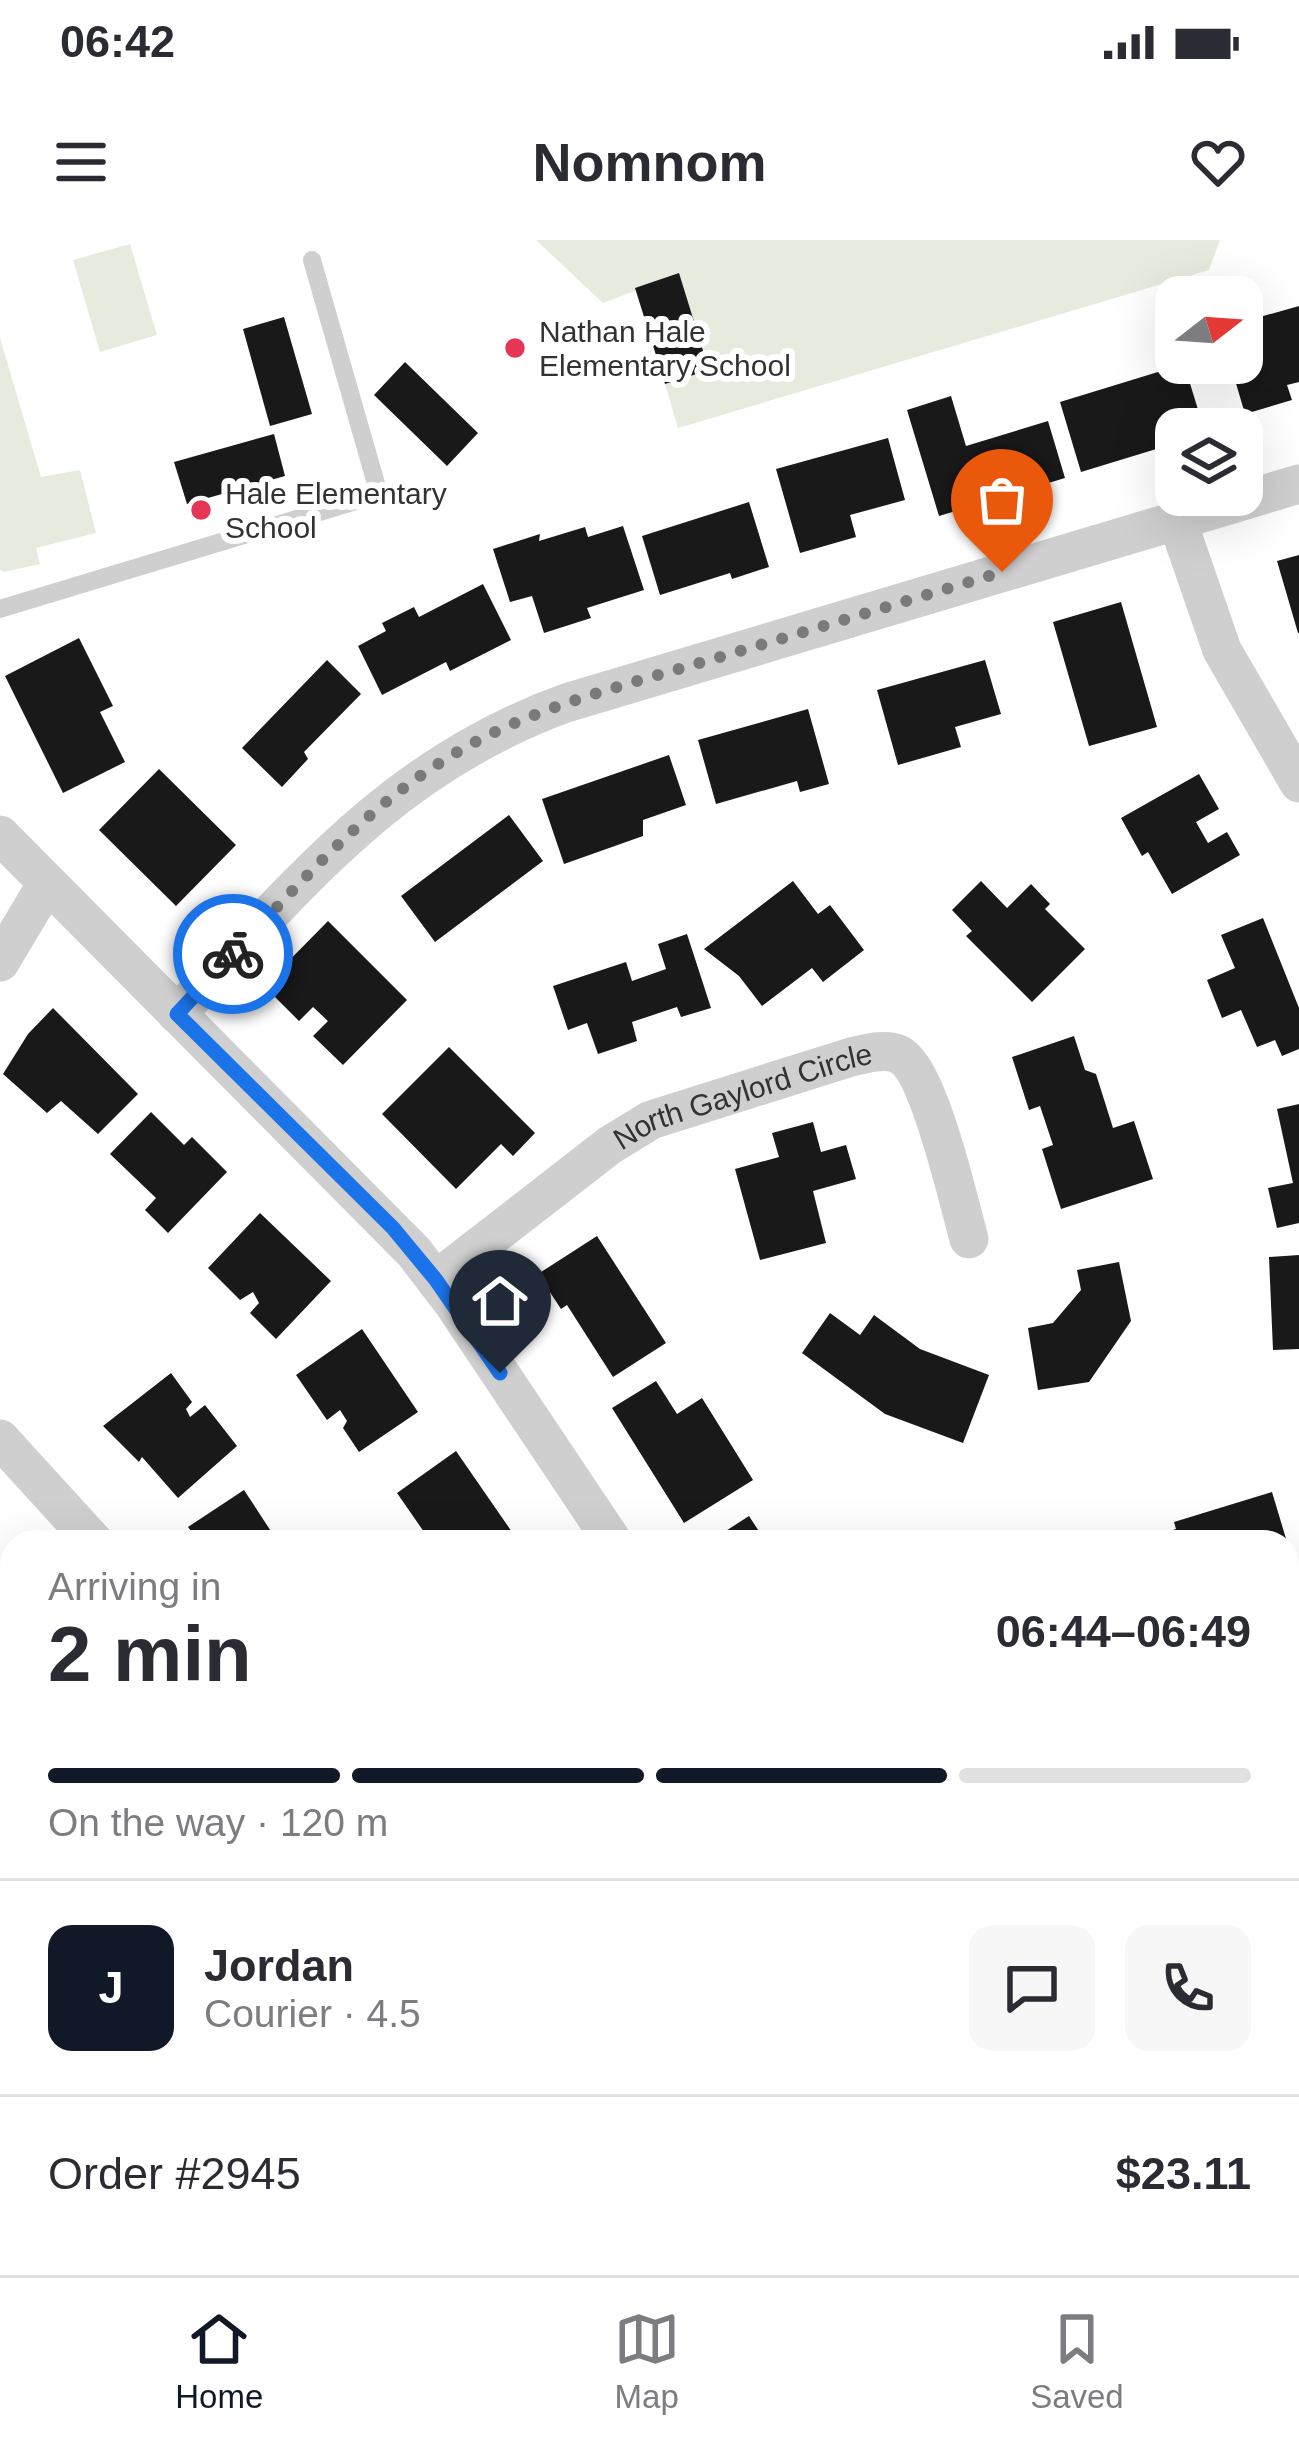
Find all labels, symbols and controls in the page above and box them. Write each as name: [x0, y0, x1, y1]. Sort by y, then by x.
text: 06:42: [60, 16, 175, 67]
icon: menu: [48, 129, 114, 195]
icon: heart: [1185, 129, 1251, 195]
text: Nomnom: [533, 132, 766, 192]
north arrow: [1155, 276, 1263, 384]
map controls: [1155, 276, 1263, 516]
place label: Nathan Hale Elementary School: [539, 315, 791, 382]
marker: Nathan Hale Elementary School: [502, 335, 528, 361]
button: layers: [1155, 408, 1263, 516]
pin: [951, 449, 1053, 572]
icon: bag: [969, 467, 1035, 533]
place label: Hale Elementary School: [225, 477, 447, 544]
marker: Hale Elementary School: [188, 497, 214, 523]
courier: [173, 894, 293, 1014]
icon: bike: [200, 921, 266, 987]
street label: North Gaylord Circle: [607, 1036, 875, 1156]
pin: [449, 1250, 551, 1373]
icon: home: [467, 1268, 533, 1334]
text: Arriving in: [48, 1565, 221, 1608]
text: 06:44–06:49: [996, 1606, 1251, 1657]
text: 2 min: [48, 1610, 252, 1698]
text: On the way · 120 m: [48, 1801, 388, 1844]
button: chat: [969, 1925, 1095, 2051]
button: phone: [1125, 1925, 1251, 2051]
text: Jordan: [204, 1940, 354, 1991]
text: J: [98, 1962, 124, 2013]
text: Courier · 4.5: [204, 1992, 421, 2035]
text: Order #2945: [48, 2148, 301, 2199]
text: $23.11: [1116, 2148, 1251, 2199]
tab: Home: [175, 2306, 263, 2416]
tab: Map: [614, 2306, 680, 2416]
tab: Saved: [1030, 2306, 1124, 2416]

